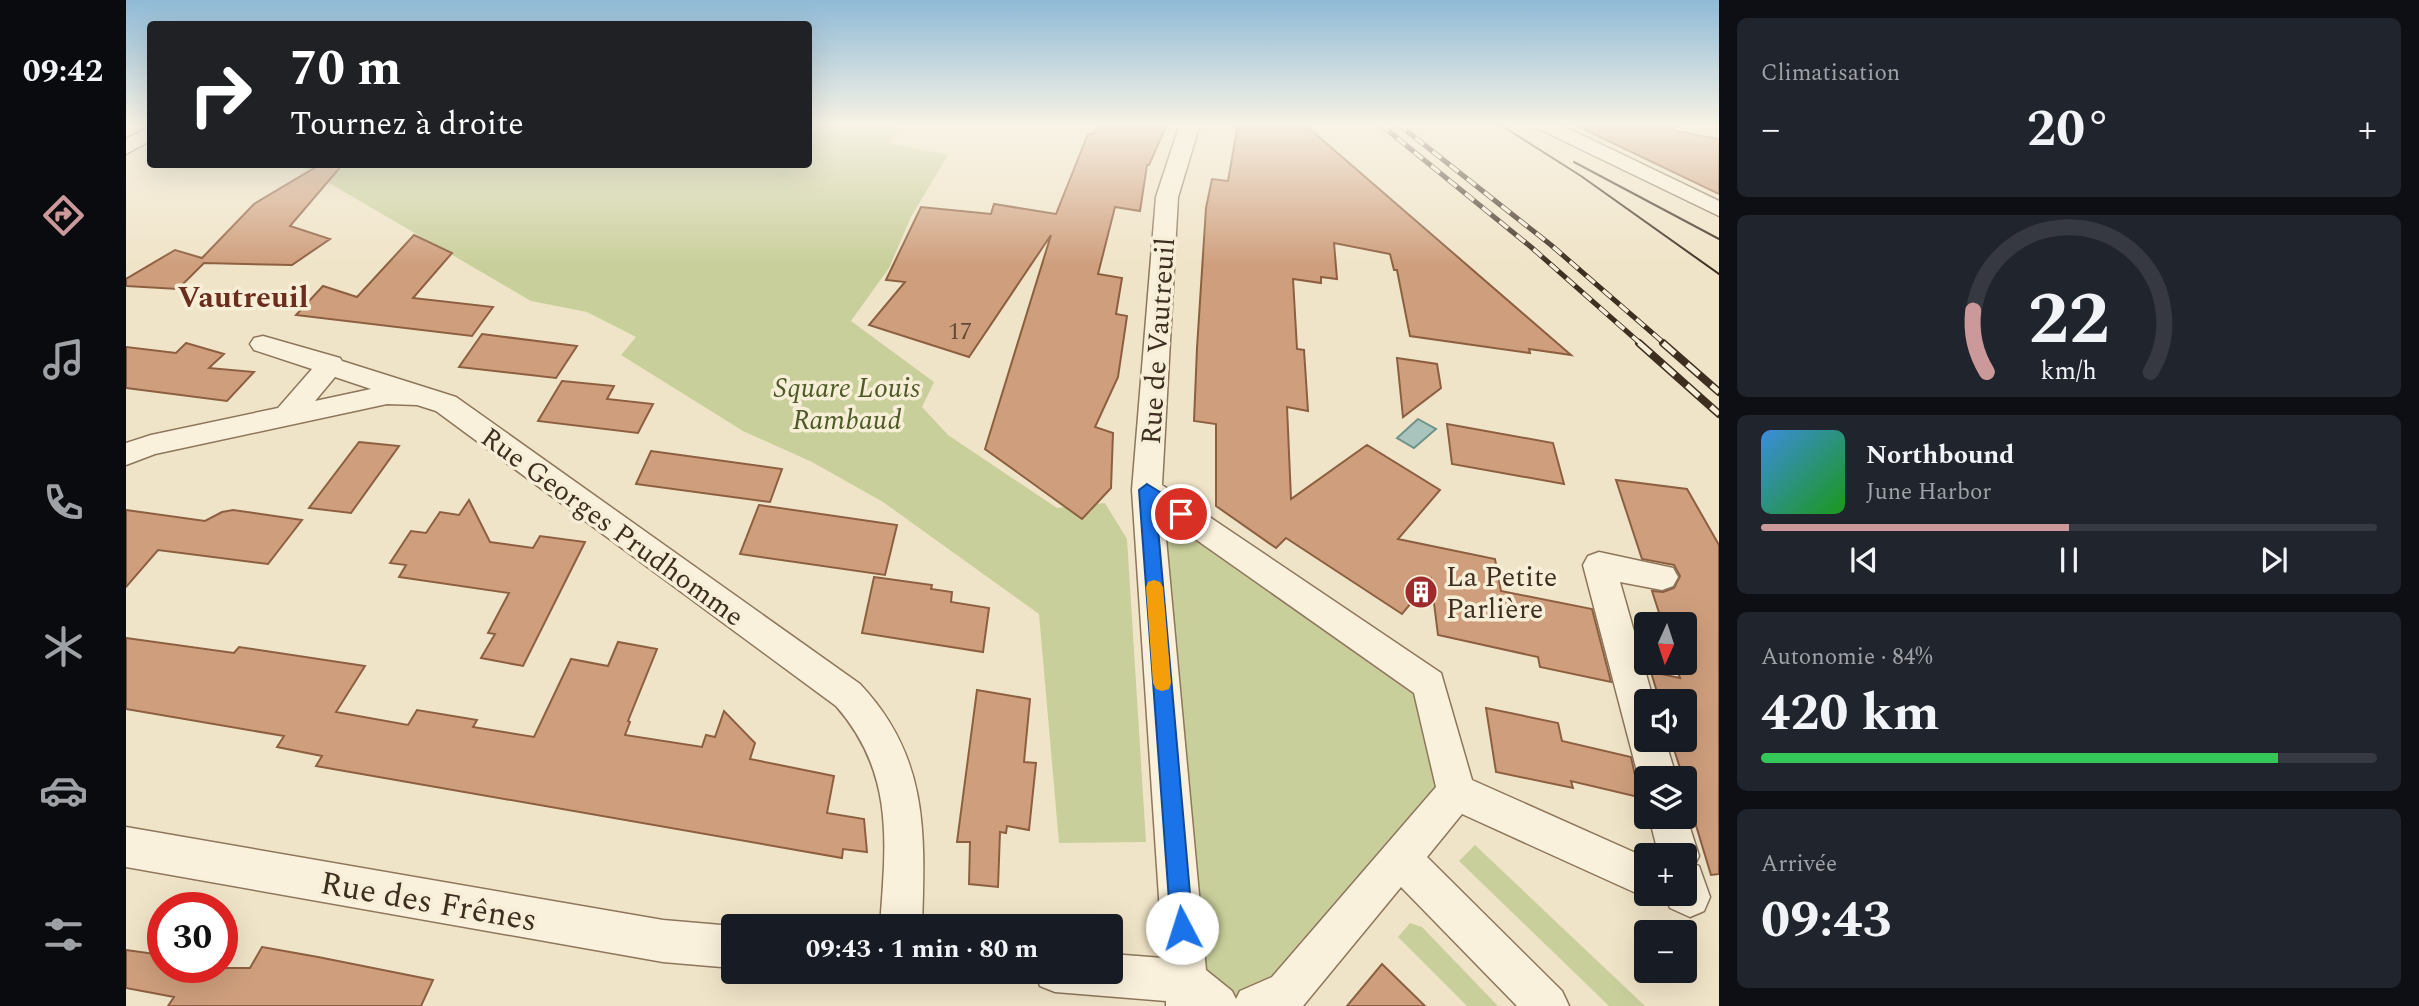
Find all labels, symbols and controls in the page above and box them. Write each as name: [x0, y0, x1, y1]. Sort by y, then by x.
text: 70 m: [290, 32, 401, 107]
text: 09:42: [23, 47, 103, 96]
icon: right: [175, 49, 266, 140]
text: Climatisation: [1761, 56, 1900, 91]
text: 20°: [2027, 90, 2111, 169]
text: Tournez à droite: [290, 100, 524, 149]
text: −: [1761, 101, 1780, 159]
text: +: [2358, 101, 2377, 159]
icon: directions: [39, 191, 88, 240]
street label: Rue de Vautreuil: [1130, 236, 1187, 446]
text: 22: [2028, 265, 2110, 376]
district label: Vautreuil: [178, 275, 308, 321]
house number: 17: [948, 314, 972, 350]
icon: music: [39, 335, 88, 384]
text: km/h: [2041, 353, 2097, 391]
park label: Square Louis Rambaud: [774, 367, 920, 442]
street label: Rue Georges Prudhomme: [471, 417, 753, 638]
text: Northbound: [1866, 435, 2014, 475]
text: June Harbor: [1866, 475, 1991, 510]
icon: phone: [39, 478, 88, 527]
pin: [1151, 484, 1211, 544]
icon: arrive: [1162, 495, 1200, 533]
icon: previous: [1845, 541, 1883, 579]
icon: pause: [2050, 541, 2088, 579]
icon: next: [2255, 541, 2293, 579]
place label: La Petite Parlière: [1446, 556, 1557, 631]
building icon: La Petite Parlière: [1402, 573, 1440, 611]
north arrow: [1634, 612, 1698, 676]
map controls: [1634, 612, 1697, 983]
icon: climate: [39, 622, 88, 671]
text: Autonomie · 84%: [1761, 640, 1933, 675]
text: 420 km: [1761, 674, 1940, 753]
button: sound: [1634, 689, 1697, 752]
icon: car: [39, 766, 88, 815]
button: layers: [1634, 766, 1697, 829]
button: +: [1634, 843, 1697, 906]
text: Arrivée: [1761, 847, 1837, 882]
street label: Rue des Frênes: [316, 858, 541, 946]
text: 09:43: [1761, 881, 1892, 960]
position arrow: [1145, 891, 1219, 965]
speed limit sign: 30: [147, 892, 238, 983]
icon: filters: [39, 910, 88, 959]
button: −: [1634, 920, 1697, 983]
text: 09:43 · 1 min · 80 m: [806, 929, 1038, 969]

